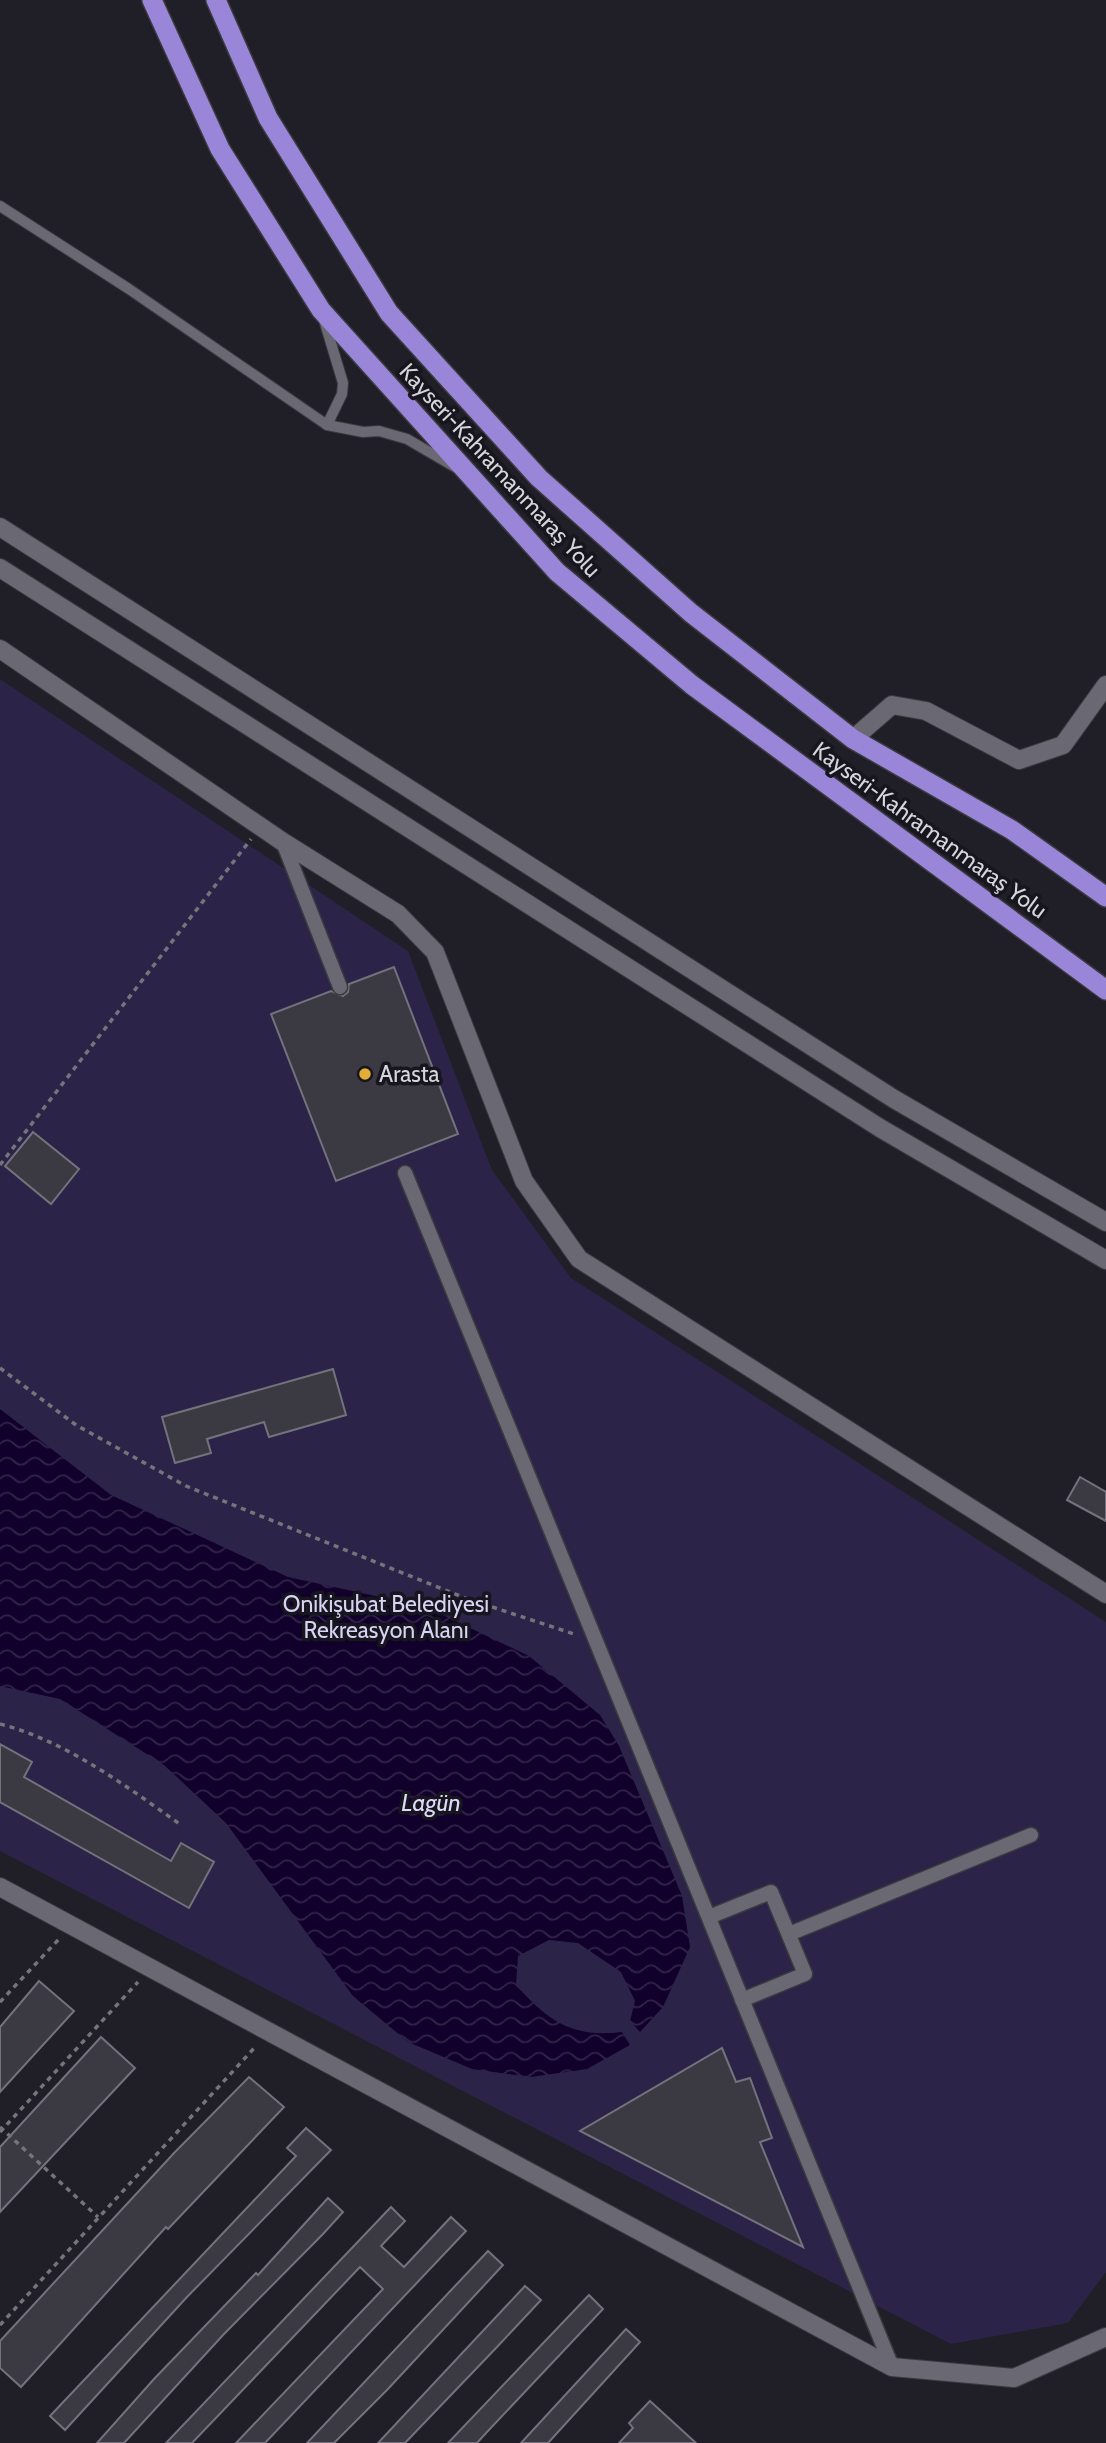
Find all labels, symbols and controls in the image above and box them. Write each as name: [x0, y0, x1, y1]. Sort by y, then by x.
street label: Kayseri-Kahramanmaraş Yolu: [393, 357, 607, 583]
street label: Kayseri-Kahramanmaraş Yolu: [808, 736, 1052, 924]
place label: Arasta: [379, 1060, 440, 1088]
marker: Arasta: [357, 1066, 373, 1082]
park label: Onikişubat Belediyesi Rekreasyon Alanı: [283, 1590, 489, 1644]
water label: Lagün: [401, 1788, 461, 1817]

